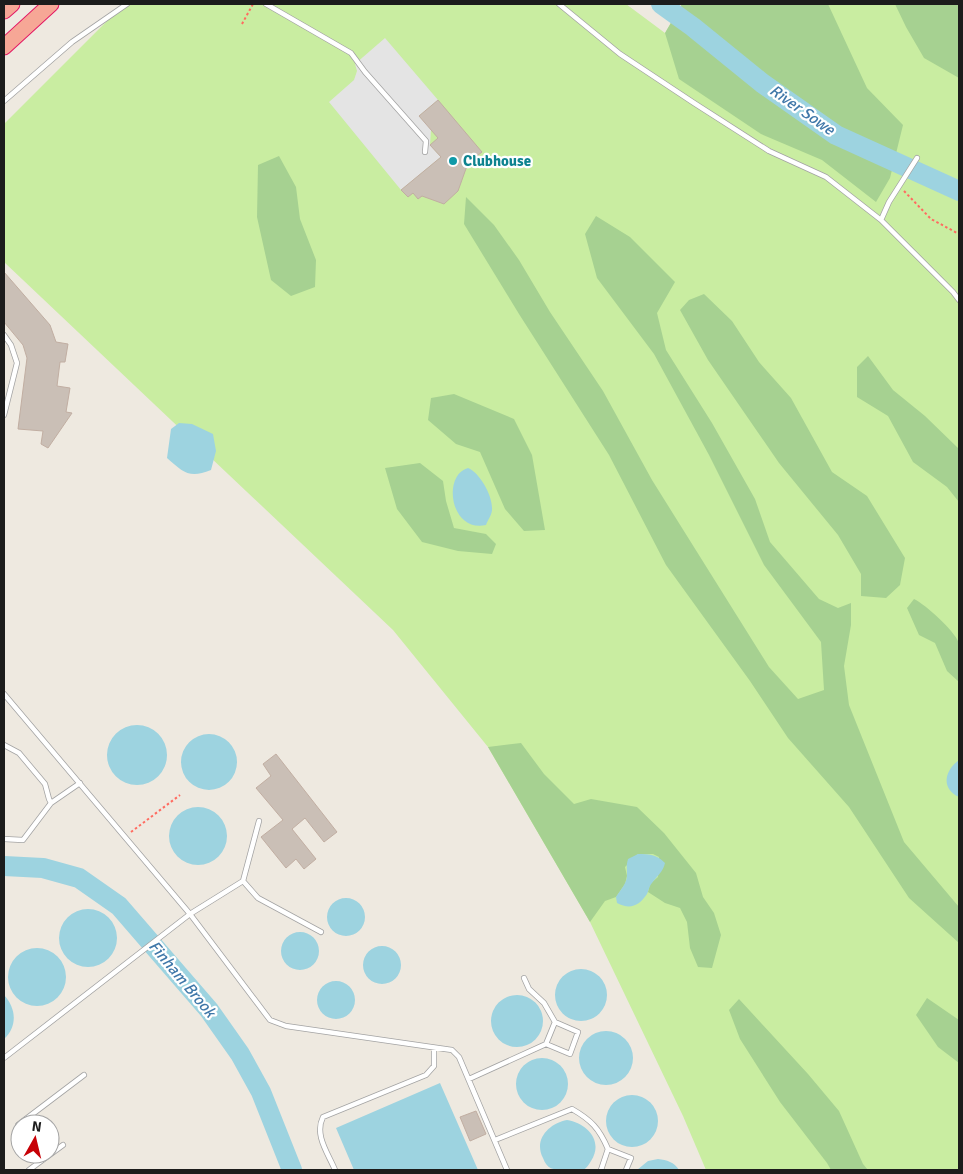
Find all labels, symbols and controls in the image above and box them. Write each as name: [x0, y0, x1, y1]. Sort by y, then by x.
water label: River Sowe: [766, 80, 839, 140]
place label: Clubhouse: [463, 152, 531, 170]
marker: Clubhouse: [447, 155, 459, 167]
water label: Finham Brook: [144, 936, 221, 1023]
north arrow: [10, 1114, 60, 1164]
text: N: [31, 1118, 43, 1136]

